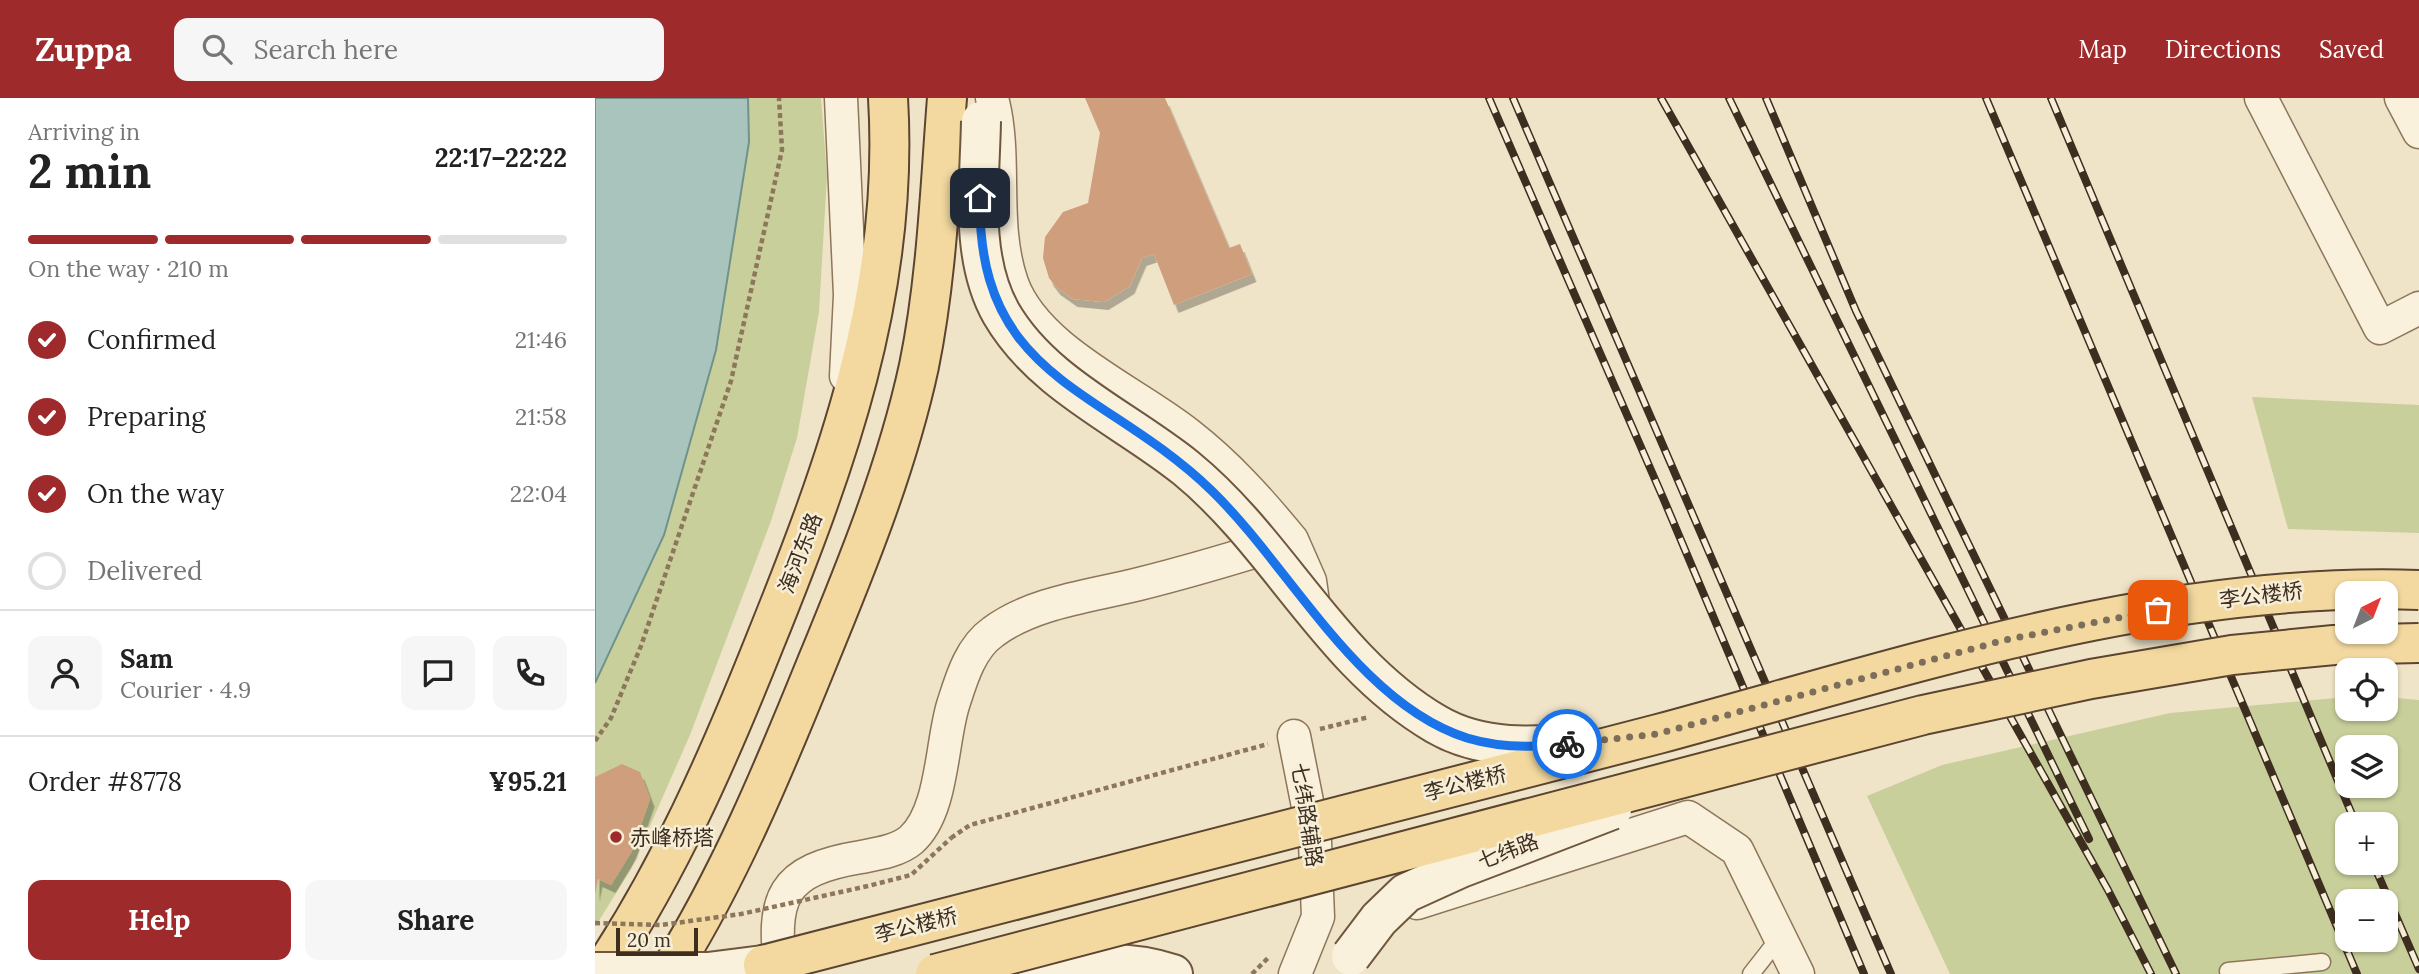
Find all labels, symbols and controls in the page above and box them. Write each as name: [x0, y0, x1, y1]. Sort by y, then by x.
search box: [174, 18, 664, 81]
text: Zuppa: [35, 28, 132, 70]
icon: search: [198, 30, 236, 68]
text: Search here: [254, 33, 398, 66]
text: Map: [2078, 34, 2127, 65]
text: Directions: [2165, 34, 2281, 65]
text: Saved: [2319, 34, 2384, 65]
text: Arriving in: [28, 117, 140, 146]
text: 22:17–22:22: [435, 141, 567, 174]
text: 2 min: [28, 142, 151, 201]
pin: [950, 168, 1010, 228]
icon: home: [961, 179, 999, 217]
text: On the way · 210 m: [28, 254, 229, 283]
icon: check: [28, 321, 66, 359]
text: Confirmed: [87, 323, 216, 356]
text: 21:46: [515, 325, 567, 354]
icon: check: [28, 398, 66, 436]
text: Preparing: [87, 400, 206, 433]
text: 21:58: [515, 402, 567, 431]
icon: check: [28, 475, 66, 513]
text: On the way: [87, 477, 224, 510]
text: 22:04: [510, 479, 567, 508]
street label: 海河东路: [772, 509, 828, 597]
text: Delivered: [87, 554, 203, 587]
street label: 李公楼桥: [2218, 576, 2304, 614]
pin: [2128, 580, 2188, 640]
north arrow: [2335, 581, 2397, 644]
map controls: [2335, 581, 2398, 952]
icon: bag: [2139, 591, 2177, 629]
button: person: [28, 636, 102, 710]
button: chat: [401, 636, 475, 710]
button: phone: [493, 636, 567, 710]
text: Sam: [120, 642, 173, 675]
button: locate: [2335, 658, 2398, 721]
text: Courier · 4.9: [120, 675, 251, 704]
courier: [1532, 709, 1602, 779]
icon: bike: [1548, 725, 1586, 763]
button: layers: [2335, 735, 2398, 798]
street label: 李公楼桥: [1421, 760, 1509, 806]
street label: 七纬路辅路: [1285, 761, 1329, 869]
text: Order #8778: [28, 765, 182, 798]
text: ¥95.21: [489, 765, 567, 798]
button: +: [2335, 812, 2398, 875]
place label: 赤峰桥塔: [630, 824, 714, 851]
street label: 七纬路: [1474, 827, 1542, 875]
marker: 赤峰桥塔: [608, 829, 624, 845]
button: Help: [28, 880, 291, 960]
button: Share: [305, 880, 567, 960]
button: −: [2335, 889, 2398, 952]
street label: 李公楼桥: [872, 902, 960, 948]
scale bar: [616, 925, 698, 957]
text: 20 m: [627, 928, 671, 952]

